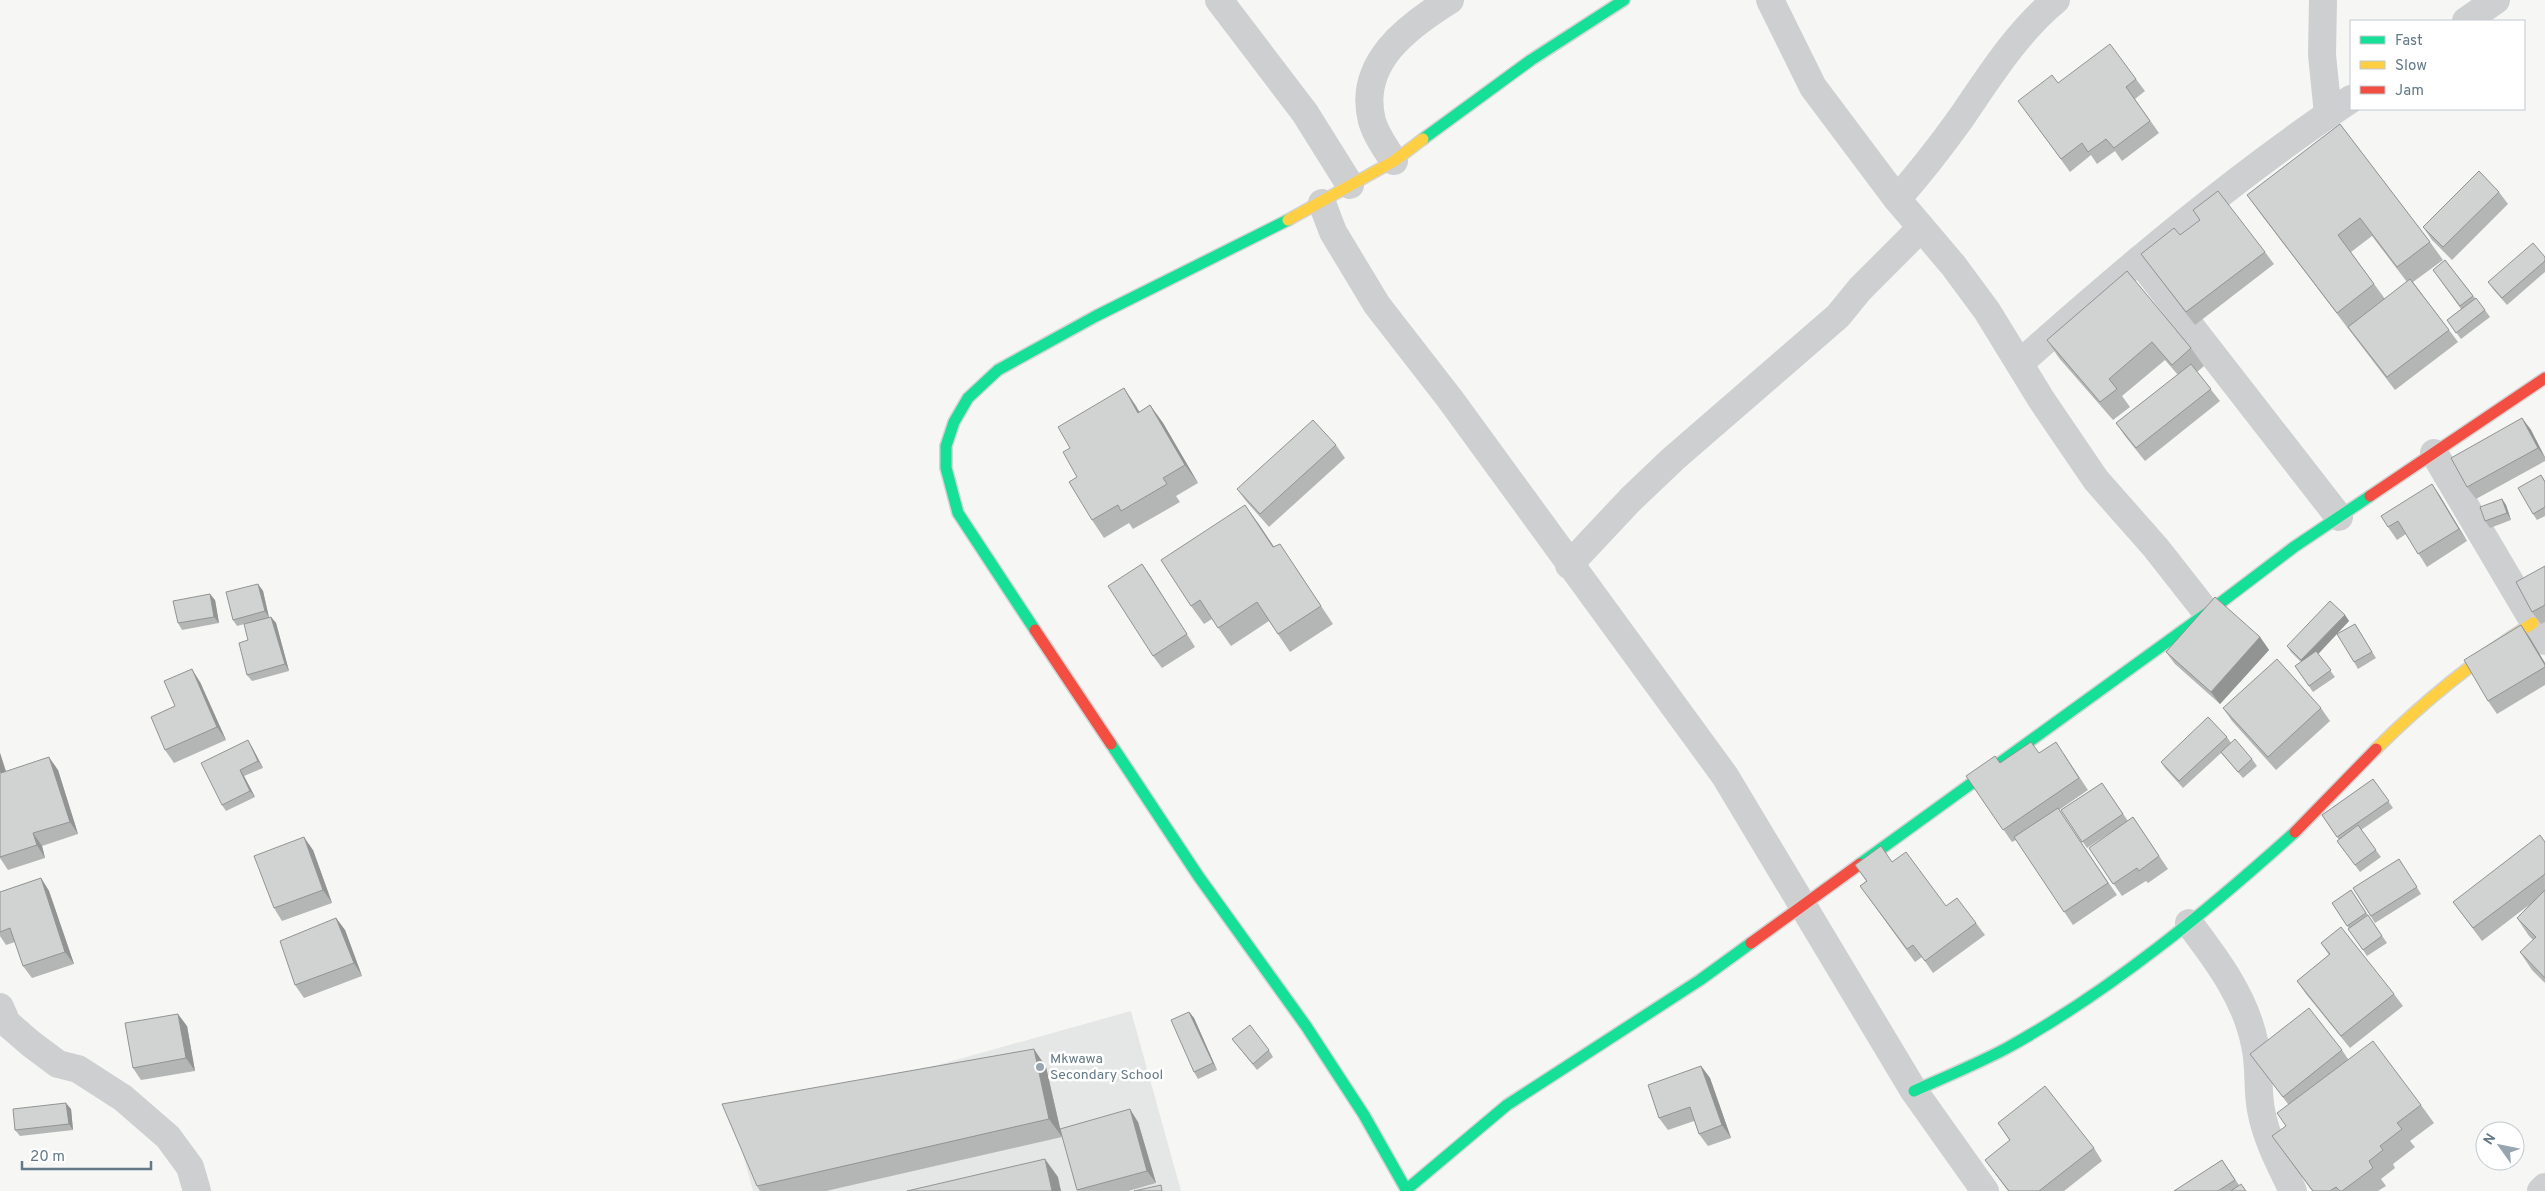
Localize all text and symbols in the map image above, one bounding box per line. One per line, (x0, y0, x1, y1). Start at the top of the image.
legend (2350, 20, 2525, 110)
text: Fast (2395, 32, 2423, 51)
text: Slow (2395, 57, 2427, 76)
text: Jam (2395, 82, 2424, 101)
place label: Mkwawa Secondary School (1050, 1051, 1163, 1084)
marker: Mkwawa Secondary School (1034, 1061, 1046, 1073)
north arrow (2475, 1121, 2525, 1171)
text: N (2480, 1131, 2500, 1149)
scale bar (22, 1138, 151, 1170)
text: 20 m (30, 1148, 65, 1167)

